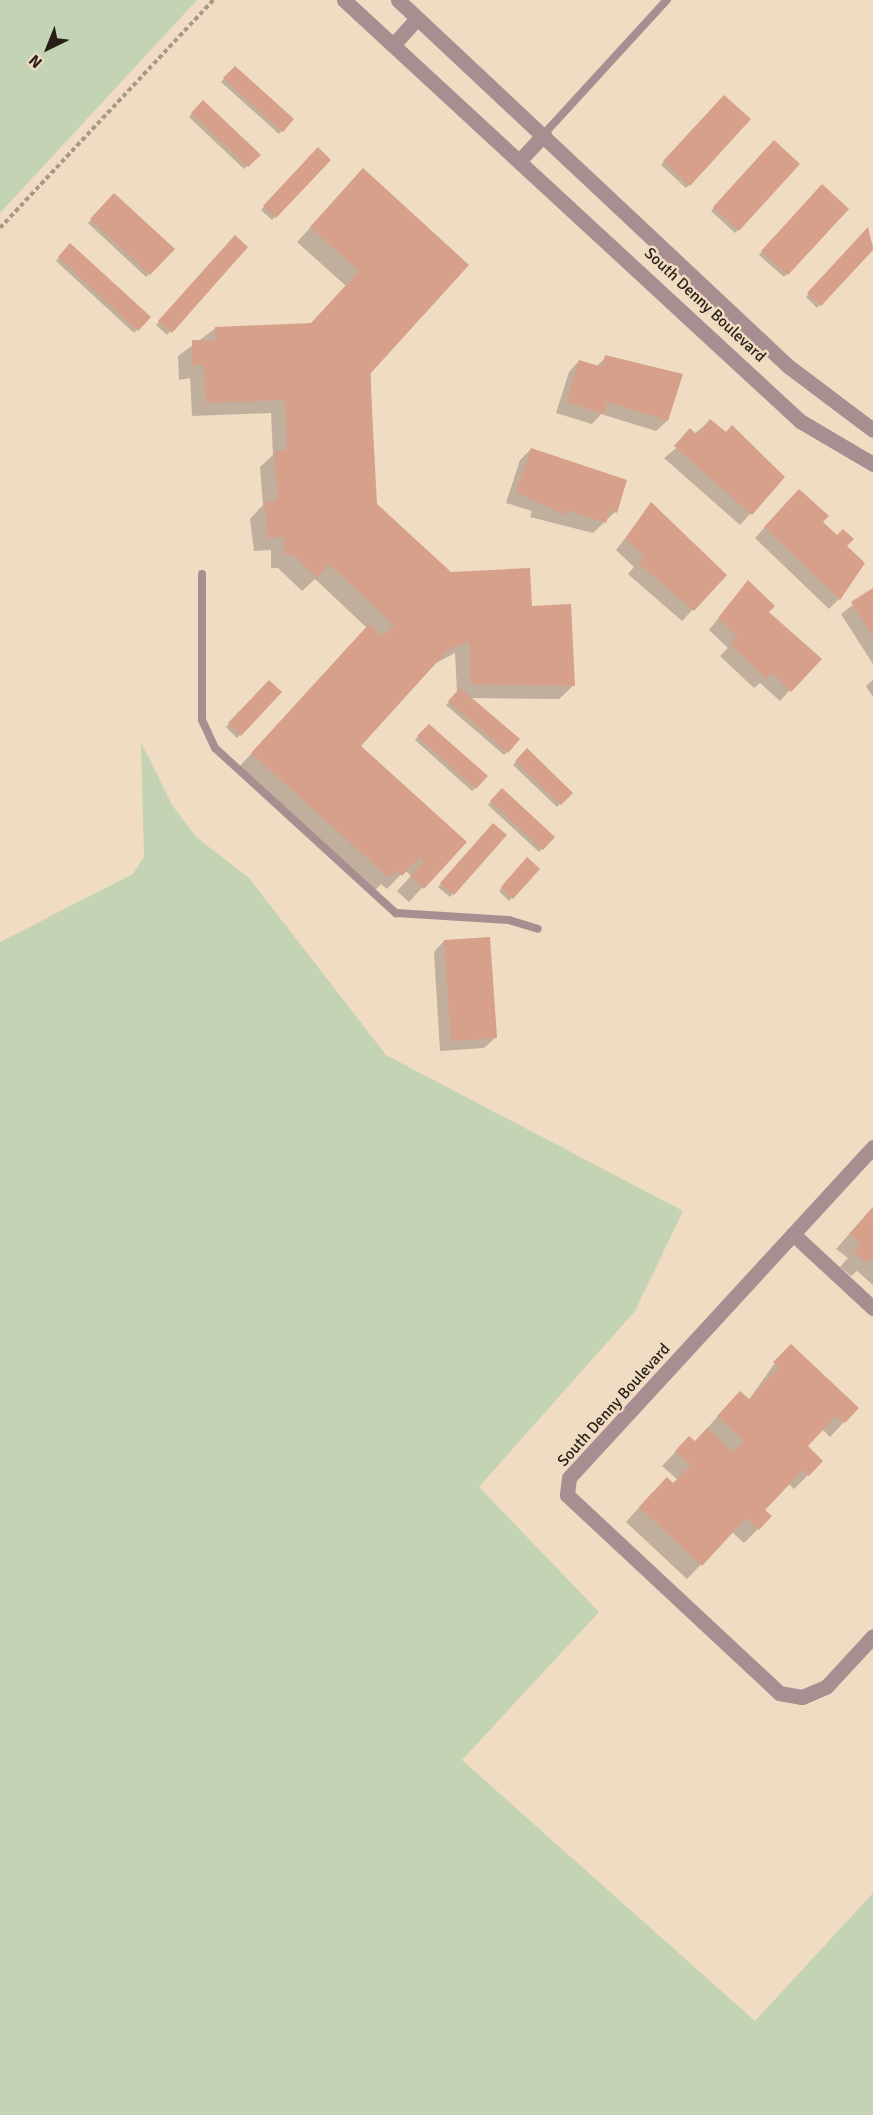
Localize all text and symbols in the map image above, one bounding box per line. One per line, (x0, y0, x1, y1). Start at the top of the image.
north arrow (18, 18, 78, 78)
text: N (25, 50, 47, 72)
street label: South Denny Boulevard (640, 244, 770, 366)
street label: South Denny Boulevard (554, 1339, 674, 1471)

